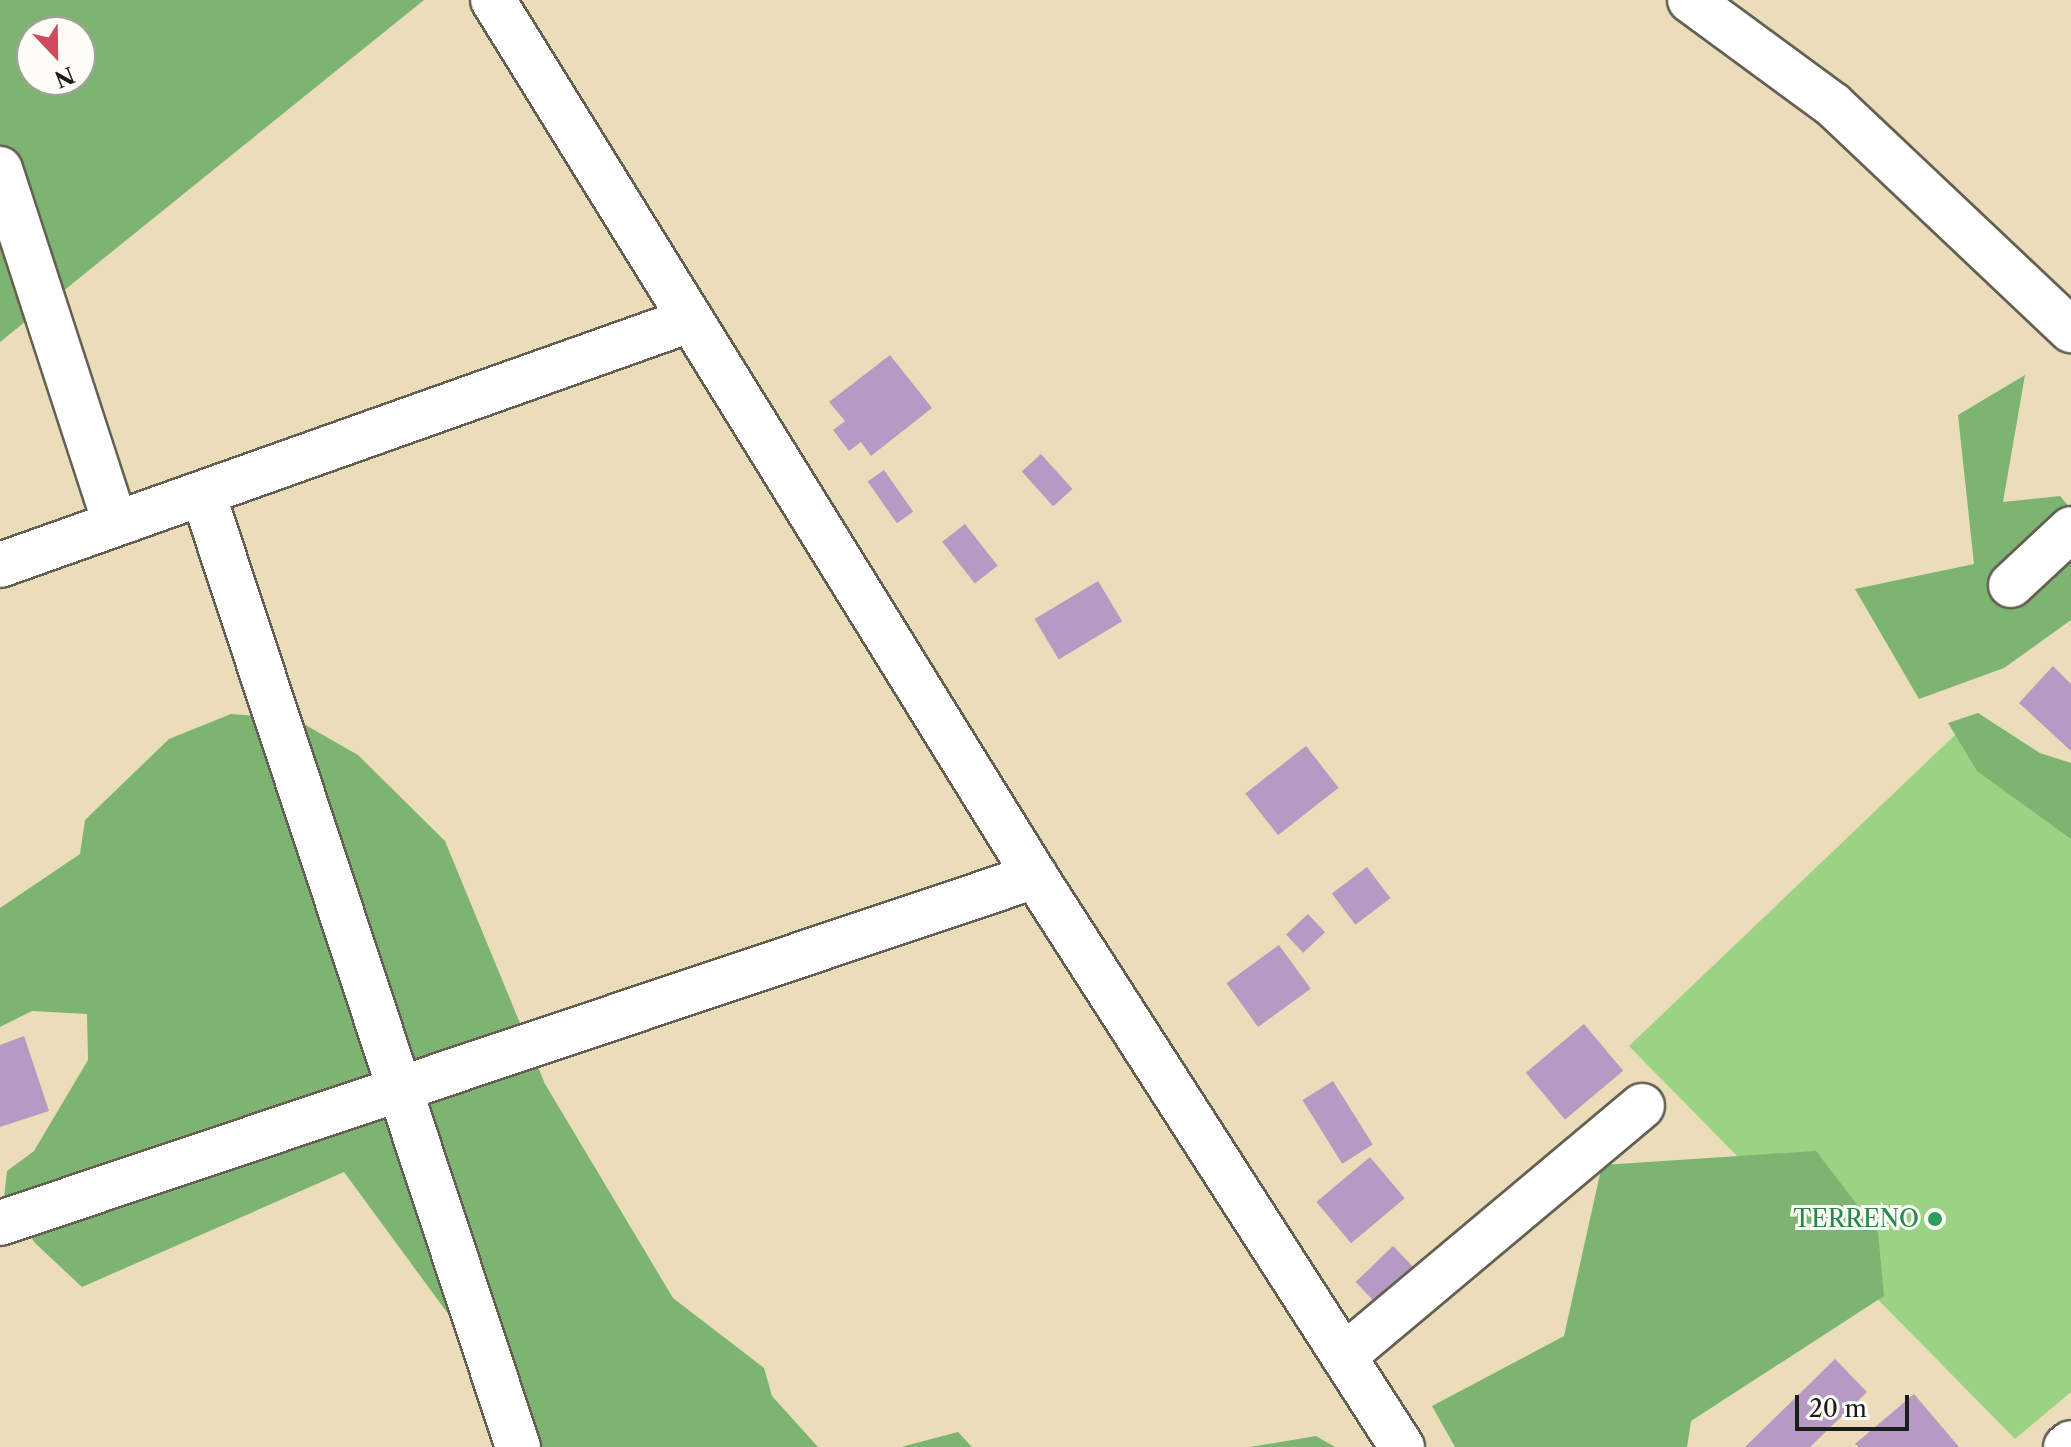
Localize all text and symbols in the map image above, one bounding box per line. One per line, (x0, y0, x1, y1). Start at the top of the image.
north arrow (16, 16, 96, 96)
text: N (51, 61, 78, 93)
place label: TERRENO (1793, 1205, 1919, 1233)
marker: TERRENO (1926, 1210, 1944, 1228)
scale bar (1799, 1379, 1913, 1429)
text: 20 m (1809, 1394, 1867, 1423)

